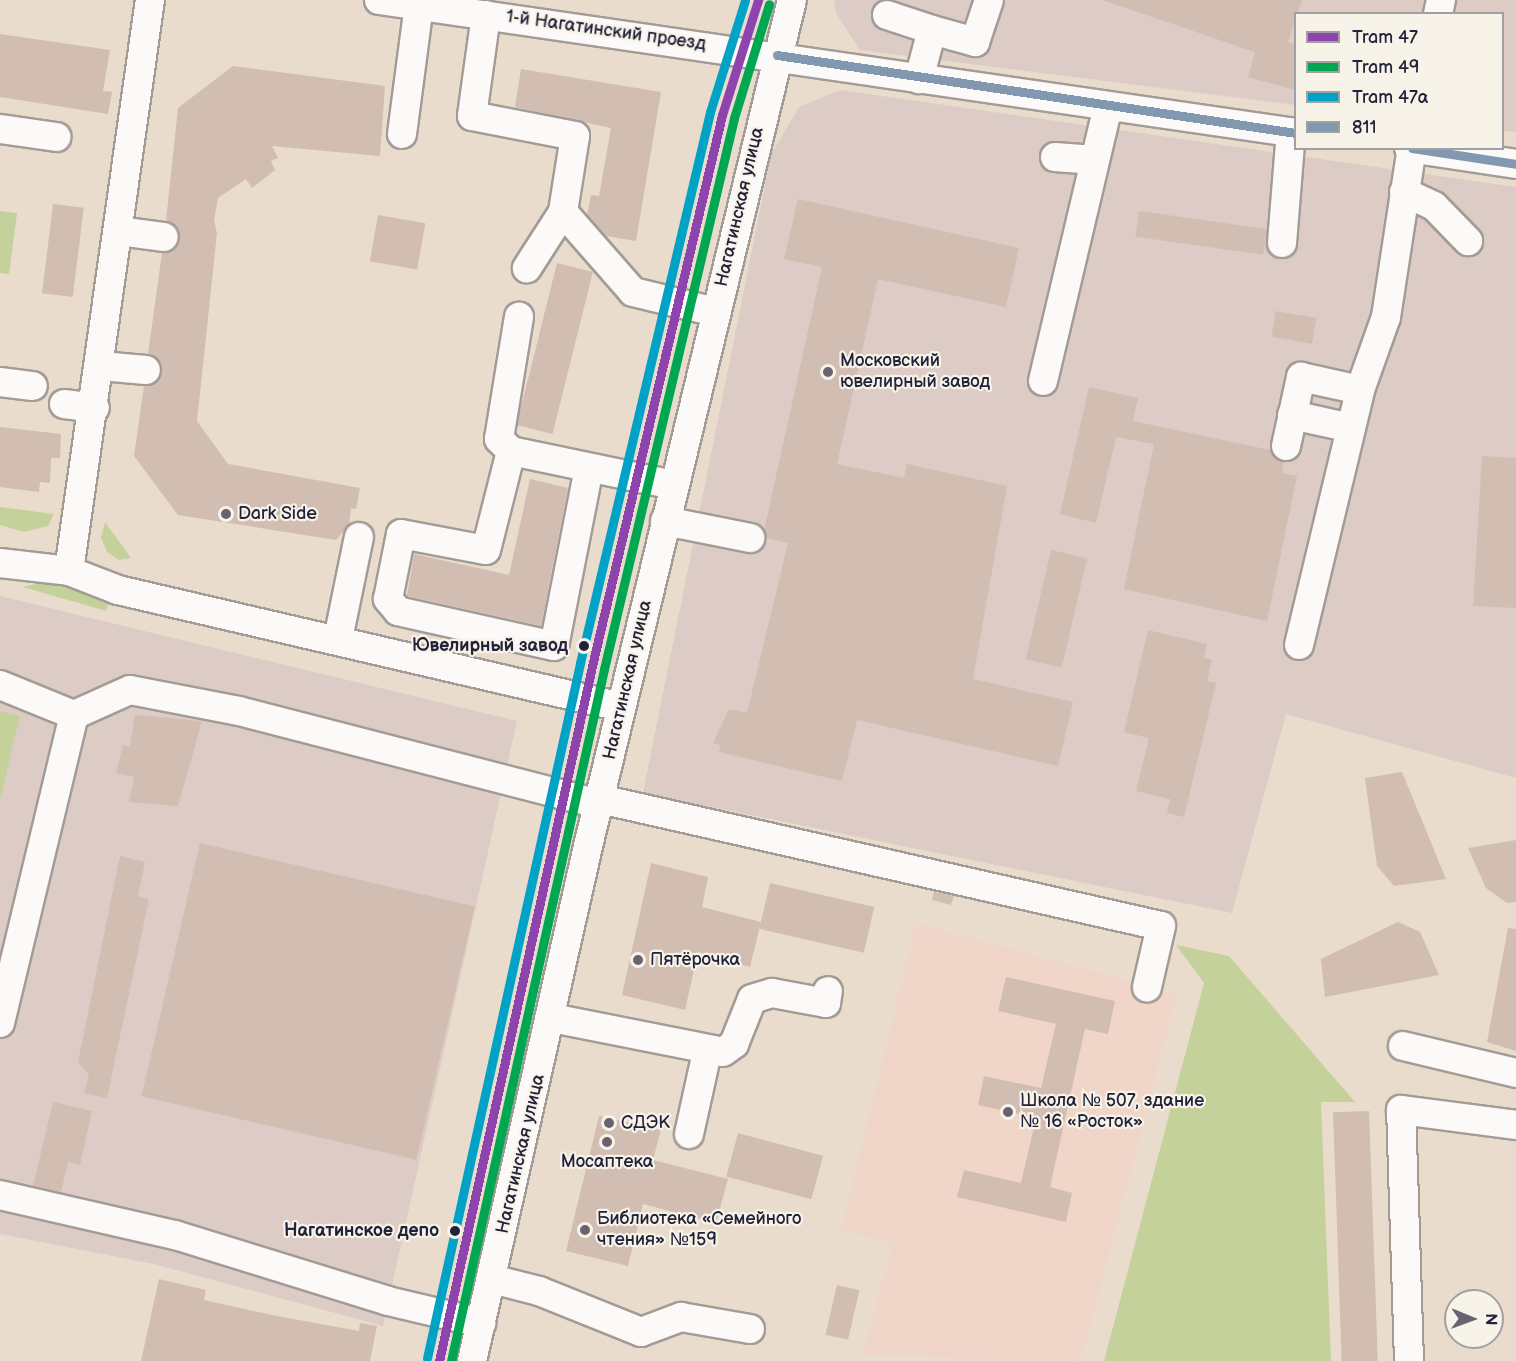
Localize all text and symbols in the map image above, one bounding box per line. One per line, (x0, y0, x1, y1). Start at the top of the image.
street label: 1-й Нагатинский проезд (505, 6, 707, 56)
legend (1294, 12, 1504, 150)
text: Tram 47 (1352, 27, 1418, 48)
text: Tram 49 (1352, 57, 1419, 78)
text: Tram 47а (1352, 87, 1428, 108)
text: 811 (1352, 117, 1376, 138)
street label: Нагатинская улица (711, 125, 769, 289)
place label: Московский ювелирный завод (840, 351, 990, 394)
marker: Московский ювелирный завод (821, 365, 835, 379)
place label: Dark Side (238, 503, 317, 525)
marker: Dark Side (219, 507, 233, 521)
street label: Нагатинская улица (599, 598, 657, 762)
place label: Ювелирный завод (412, 635, 568, 657)
marker: Ювелирный завод (573, 635, 595, 657)
place label: Пятёрочка (650, 949, 740, 971)
marker: Пятёрочка (631, 953, 645, 967)
street label: Нагатинская улица (492, 1072, 550, 1236)
place label: Школа № 507, здание № 16 «Росток» (1020, 1091, 1204, 1134)
marker: Школа № 507, здание № 16 «Росток» (1001, 1105, 1015, 1119)
place label: СДЭК (621, 1112, 670, 1134)
marker: СДЭК (602, 1116, 616, 1130)
marker: Мосаптека (600, 1135, 614, 1149)
place label: Мосаптека (561, 1151, 653, 1173)
place label: Библиотека «Семейного чтения» №159 (597, 1209, 801, 1252)
place label: Нагатинское депо (284, 1220, 439, 1242)
marker: Нагатинское депо (444, 1220, 466, 1242)
marker: Библиотека «Семейного чтения» №159 (578, 1223, 592, 1237)
north arrow (1444, 1289, 1504, 1349)
text: N (1481, 1313, 1500, 1325)

